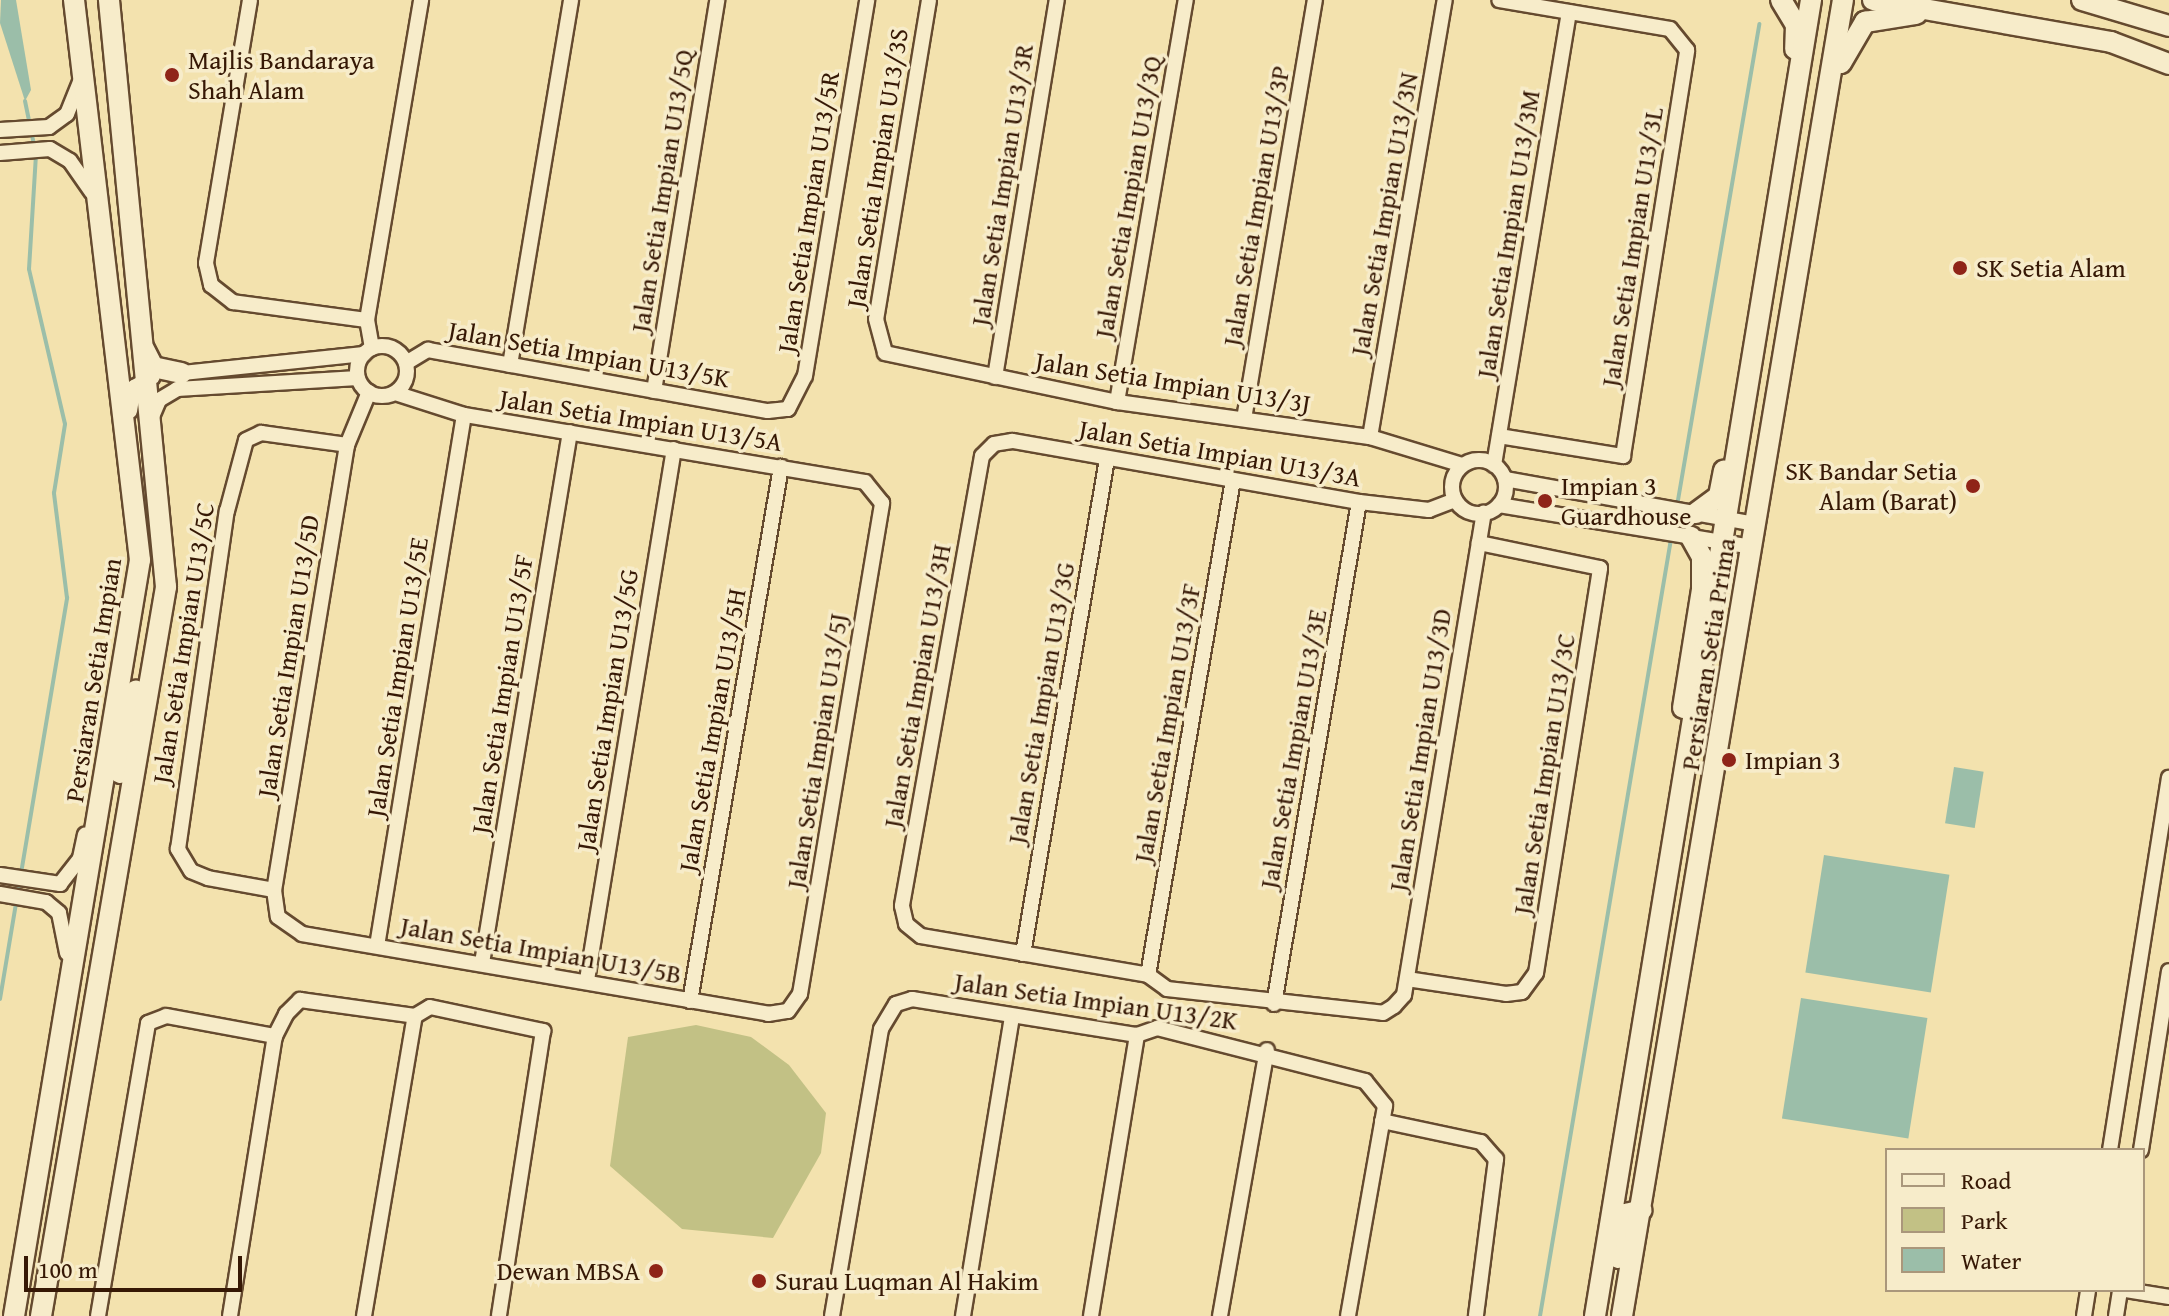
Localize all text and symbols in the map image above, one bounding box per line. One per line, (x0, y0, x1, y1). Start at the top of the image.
street label: Jalan Setia Impian U13/3S (839, 26, 915, 310)
street label: Jalan Setia Impian U13/3R (964, 42, 1040, 328)
place label: Majlis Bandaraya Shah Alam (188, 44, 375, 106)
street label: Jalan Setia Impian U13/5Q (624, 47, 700, 335)
street label: Jalan Setia Impian U13/3Q (1088, 54, 1168, 340)
street label: Jalan Setia Impian U13/3P (1216, 64, 1296, 348)
marker: Majlis Bandaraya Shah Alam (163, 66, 181, 84)
street label: Jalan Setia Impian U13/5R (770, 69, 846, 355)
street label: Jalan Setia Impian U13/3N (1344, 70, 1424, 358)
street label: Jalan Setia Impian U13/3M (1470, 88, 1546, 380)
street label: Jalan Setia Impian U13/3L (1594, 105, 1670, 389)
place label: SK Setia Alam (1976, 252, 2126, 284)
marker: SK Setia Alam (1951, 259, 1969, 277)
street label: Jalan Setia Impian U13/5K (446, 314, 732, 394)
street label: Jalan Setia Impian U13/3J (1033, 345, 1313, 419)
street label: Jalan Setia Impian U13/5A (497, 382, 785, 458)
street label: Jalan Setia Impian U13/3A (1077, 413, 1363, 493)
place label: SK Bandar Setia Alam (Barat) (1785, 455, 1957, 516)
place label: Impian 3 Guardhouse (1561, 470, 1691, 532)
marker: SK Bandar Setia Alam (Barat) (1964, 477, 1982, 495)
marker: Impian 3 Guardhouse (1536, 492, 1554, 510)
street label: Jalan Setia Impian U13/5C (145, 500, 221, 786)
street label: Jalan Setia Impian U13/5D (250, 512, 326, 800)
street label: Jalan Setia Impian U13/5E (359, 535, 435, 819)
street label: Persiaran Setia Prima (1674, 536, 1742, 772)
street label: Jalan Setia Impian U13/3H (877, 542, 957, 830)
street label: Jalan Setia Impian U13/5F (464, 552, 540, 836)
street label: Persiaran Setia Impian (58, 556, 128, 804)
street label: Jalan Setia Impian U13/3G (1001, 560, 1081, 846)
street label: Jalan Setia Impian U13/5G (569, 567, 645, 853)
street label: Jalan Setia Impian U13/3F (1127, 581, 1207, 865)
street label: Jalan Setia Impian U13/5H (672, 586, 752, 874)
street label: Jalan Setia Impian U13/3D (1382, 606, 1458, 894)
street label: Jalan Setia Impian U13/3E (1253, 607, 1333, 891)
street label: Jalan Setia Impian U13/5J (780, 611, 854, 891)
street label: Jalan Setia Impian U13/3C (1506, 631, 1582, 917)
place label: Impian 3 (1745, 744, 1841, 776)
marker: Impian 3 (1720, 751, 1738, 769)
street label: Jalan Setia Impian U13/5B (398, 910, 684, 990)
street label: Jalan Setia Impian U13/2K (953, 966, 1239, 1036)
legend (1885, 1148, 2145, 1292)
text: Road (1961, 1163, 2011, 1198)
text: Park (1961, 1203, 2007, 1238)
scale bar (28, 1240, 246, 1290)
text: Water (1961, 1243, 2021, 1278)
text: 100 m (38, 1252, 98, 1287)
place label: Dewan MBSA (497, 1255, 640, 1287)
marker: Dewan MBSA (647, 1262, 665, 1280)
place label: Surau Luqman Al Hakim (775, 1265, 1039, 1297)
marker: Surau Luqman Al Hakim (750, 1272, 768, 1290)

